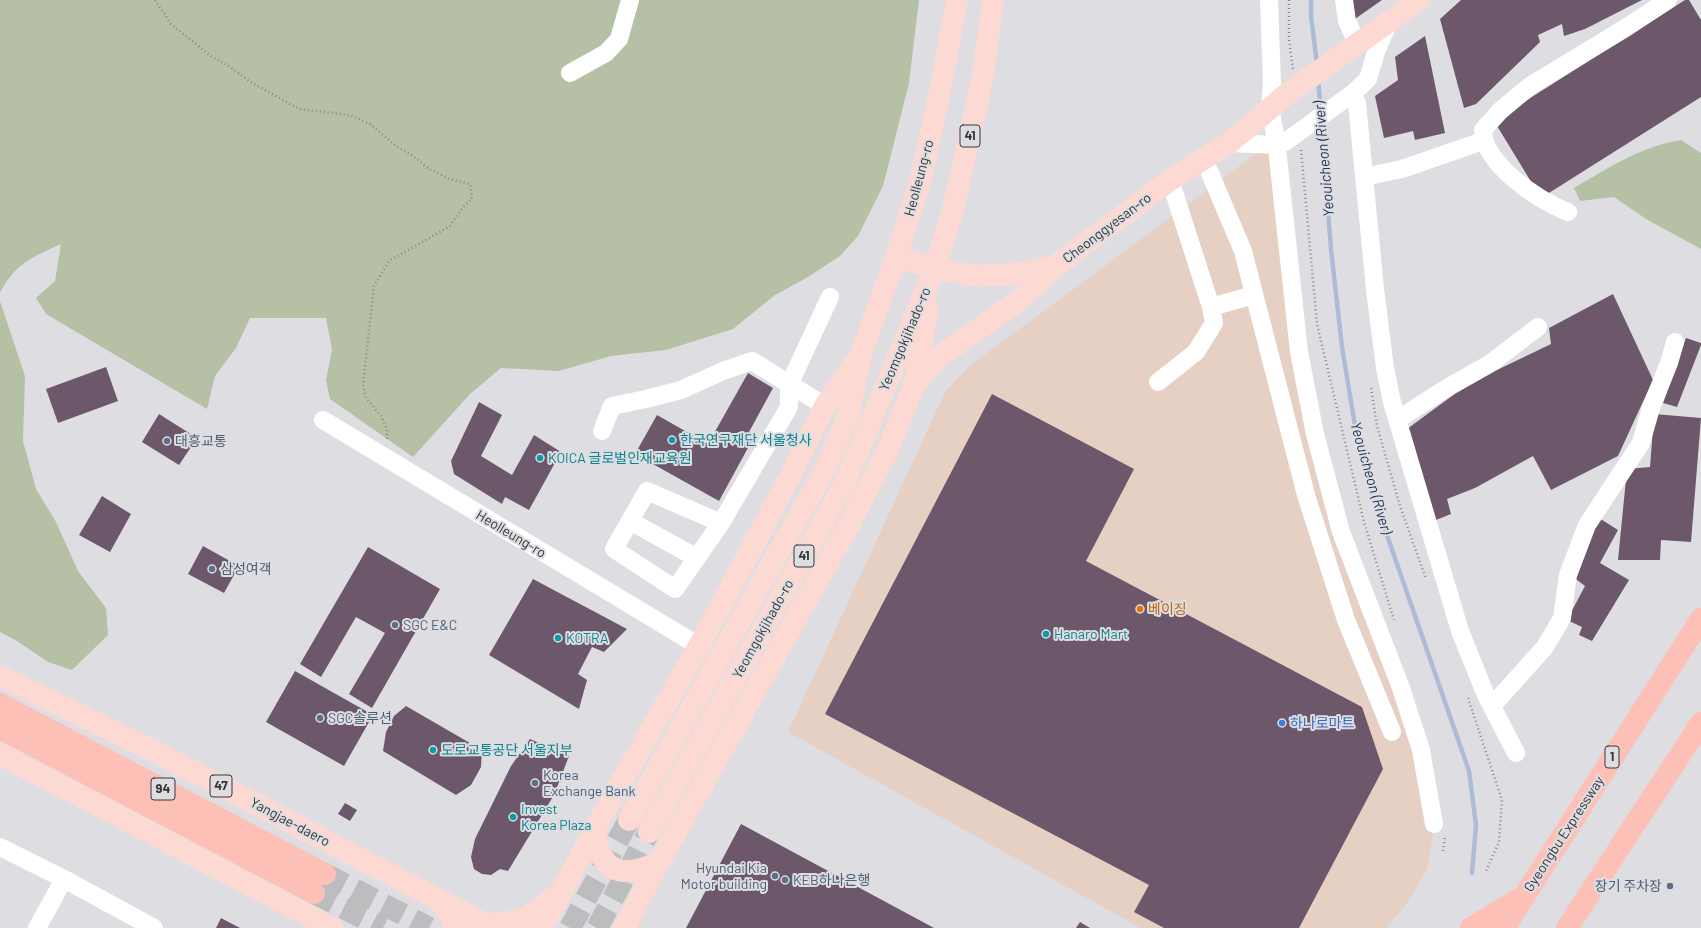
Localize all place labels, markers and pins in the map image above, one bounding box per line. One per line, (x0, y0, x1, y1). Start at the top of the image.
place label: 한국연구재단 서울청사 (680, 432, 812, 448)
place label: 대흥교통 (175, 433, 227, 449)
marker: 한국연구재단 서울청사 (667, 435, 677, 445)
marker: 대흥교통 (162, 436, 172, 446)
place label: KOICA 글로벌인재교육원 (548, 450, 692, 466)
marker: KOICA 글로벌인재교육원 (535, 453, 545, 463)
place label: 삼성여객 (220, 561, 272, 577)
marker: 삼성여객 (207, 564, 217, 574)
place label: 베이징 (1148, 601, 1187, 617)
marker: 베이징 (1135, 604, 1145, 614)
place label: SGC E&C (403, 617, 457, 633)
marker: SGC E&C (390, 620, 400, 630)
place label: Hanaro Mart (1054, 626, 1128, 642)
marker: Hanaro Mart (1041, 629, 1051, 639)
place label: KOTRA (566, 630, 609, 646)
marker: KOTRA (553, 633, 563, 643)
place label: SGC솔루션 (328, 710, 392, 726)
marker: SGC솔루션 (315, 713, 325, 723)
place label: 하나로마트 (1290, 715, 1354, 731)
marker: 하나로마트 (1277, 718, 1287, 728)
place label: 도로교통공단 서울지부 (441, 742, 573, 758)
marker: 도로교통공단 서울지부 (428, 745, 438, 755)
place label: Korea Exchange Bank (543, 767, 636, 800)
marker: Korea Exchange Bank (530, 778, 540, 788)
place label: Invest Korea Plaza (521, 801, 591, 834)
marker: Invest Korea Plaza (508, 812, 518, 822)
place label: Hyundai Kia Motor building (681, 860, 767, 892)
marker: Hyundai Kia Motor building (770, 871, 780, 881)
place label: KEB하나은행 (793, 872, 870, 888)
marker: KEB하나은행 (780, 875, 790, 885)
place label: 장기 주차장 (1595, 878, 1662, 894)
marker: 장기 주차장 (1665, 881, 1675, 891)

